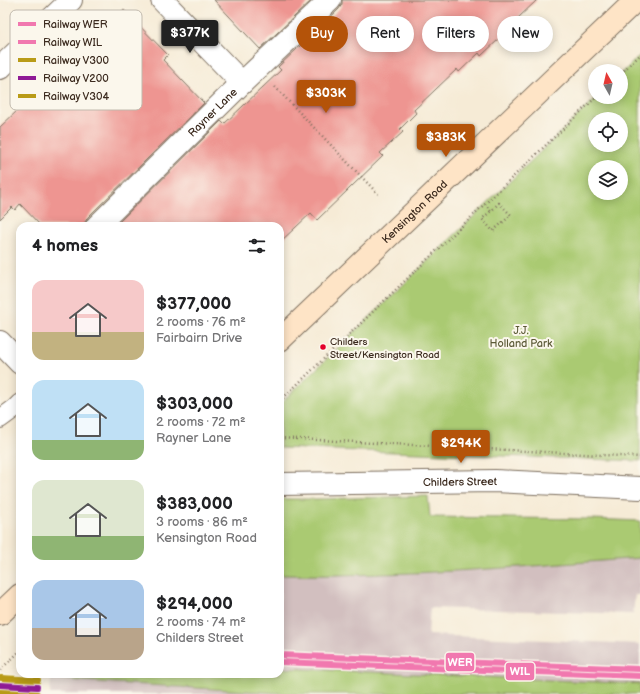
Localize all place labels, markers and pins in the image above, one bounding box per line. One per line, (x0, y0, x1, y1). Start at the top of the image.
pin: $377K (162, 20, 218, 54)
pin: $303K (298, 80, 354, 114)
pin: $383K (418, 124, 474, 158)
place label: Childers Street/Kensington Road (330, 336, 440, 361)
marker: Childers Street/Kensington Road (318, 342, 328, 352)
pin: $294K (433, 430, 489, 464)

